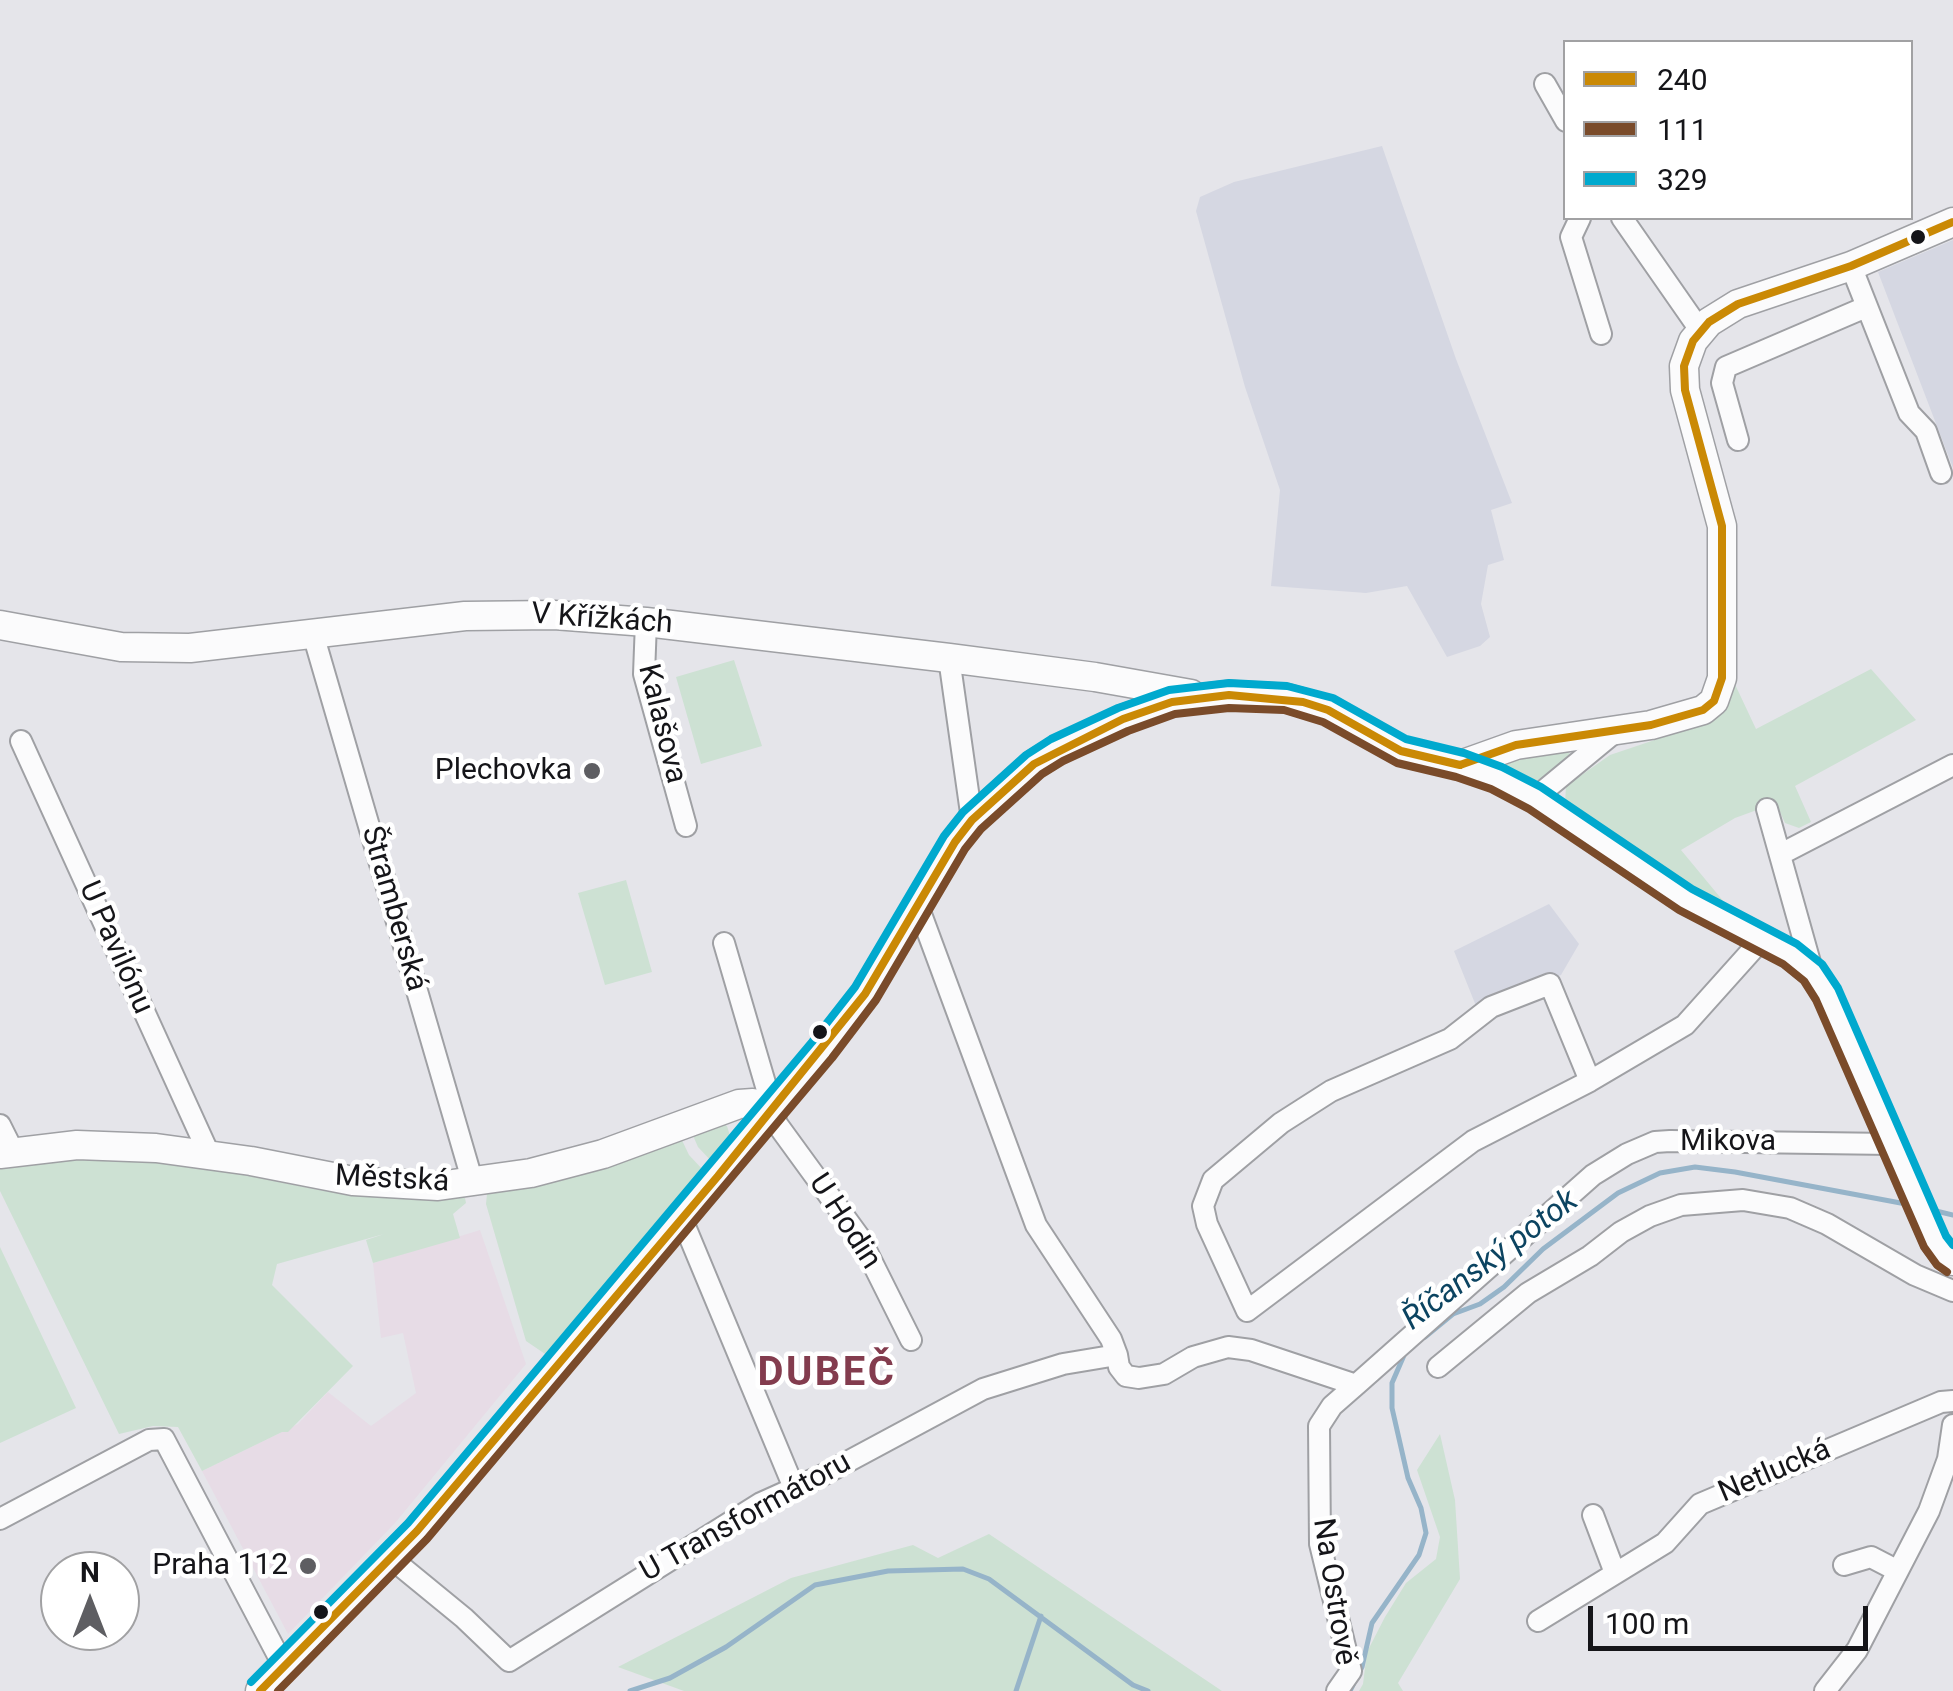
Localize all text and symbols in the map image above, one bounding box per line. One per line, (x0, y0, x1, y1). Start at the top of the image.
legend (1563, 40, 1913, 220)
text: 240 (1657, 62, 1708, 97)
text: 111 (1657, 112, 1708, 147)
text: 329 (1657, 162, 1708, 197)
unlabelled marker (1908, 227, 1928, 247)
street label: V Křížkách (530, 597, 674, 643)
street label: Kalašova (629, 661, 693, 787)
place label: Plechovka (435, 753, 572, 789)
marker: Plechovka (581, 760, 603, 782)
street label: Štramberská (352, 822, 434, 996)
street label: U Pavilónu (70, 876, 160, 1020)
unlabelled marker (810, 1022, 830, 1042)
street label: Mikova (1680, 1124, 1776, 1160)
street label: Městská (334, 1159, 450, 1201)
street label: U Hodin (800, 1168, 888, 1276)
water label: Říčanský potok (1396, 1183, 1586, 1339)
district label: DUBEČ (757, 1351, 897, 1399)
street label: Netlucká (1714, 1432, 1836, 1512)
street label: U Transformátoru (634, 1445, 858, 1591)
street label: Na Ostrově (1304, 1516, 1362, 1668)
place label: Praha 112 (152, 1548, 288, 1584)
north arrow (40, 1551, 140, 1651)
marker: Praha 112 (297, 1555, 319, 1577)
text: N (80, 1556, 100, 1589)
scale bar (1593, 1586, 1873, 1648)
unlabelled marker (311, 1602, 331, 1622)
text: 100 m (1605, 1606, 1689, 1641)

